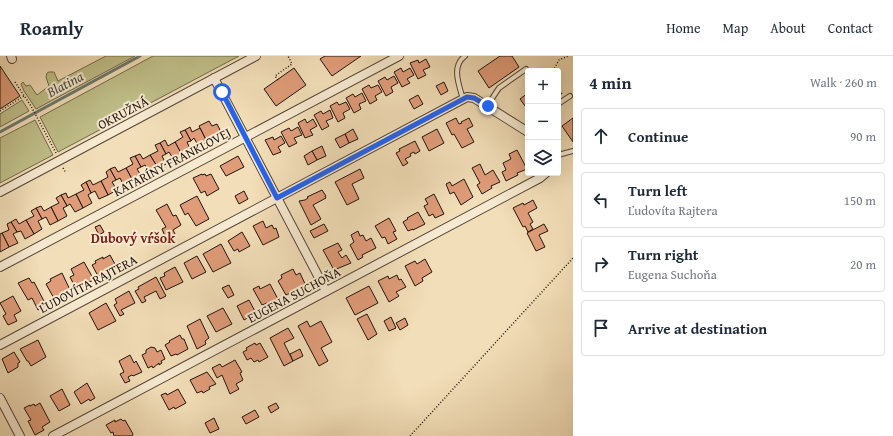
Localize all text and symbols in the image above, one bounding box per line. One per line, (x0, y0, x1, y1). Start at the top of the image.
text: Roamly (20, 14, 84, 42)
text: Home (666, 18, 701, 38)
text: Map (723, 18, 748, 38)
text: About (770, 18, 806, 38)
text: Contact (828, 18, 873, 38)
water label: Blatina (42, 66, 87, 102)
map controls (525, 68, 561, 176)
button: + (525, 68, 561, 104)
text: 4 min (589, 70, 631, 95)
text: Walk · 260 m (810, 73, 877, 92)
route start (213, 83, 231, 101)
street label: OKRUŽNÁ (94, 92, 152, 134)
route end (479, 97, 497, 115)
button: − (525, 104, 561, 140)
street label: KATARÍNY FRANKLOVEJ (110, 123, 234, 201)
icon: ahead (590, 125, 612, 147)
text: Continue (628, 126, 689, 147)
text: 90 m (850, 127, 876, 146)
button: layers (525, 140, 561, 176)
text: Turn left (628, 180, 687, 201)
icon: left (590, 189, 612, 211)
text: 150 m (844, 191, 876, 210)
text: Ľudovíta Rajtera (628, 201, 718, 220)
district label: Dubový vŕšok (91, 228, 176, 248)
text: Turn right (628, 244, 699, 265)
street label: ĽUDOVÍTA RAJTERA (36, 250, 141, 318)
icon: right (590, 253, 612, 275)
text: 20 m (850, 255, 876, 274)
street label: EUGENA SUCHOŇA (244, 262, 344, 328)
text: Eugena Suchoňa (628, 265, 717, 284)
icon: arrive (590, 317, 612, 339)
text: Arrive at destination (628, 318, 767, 339)

